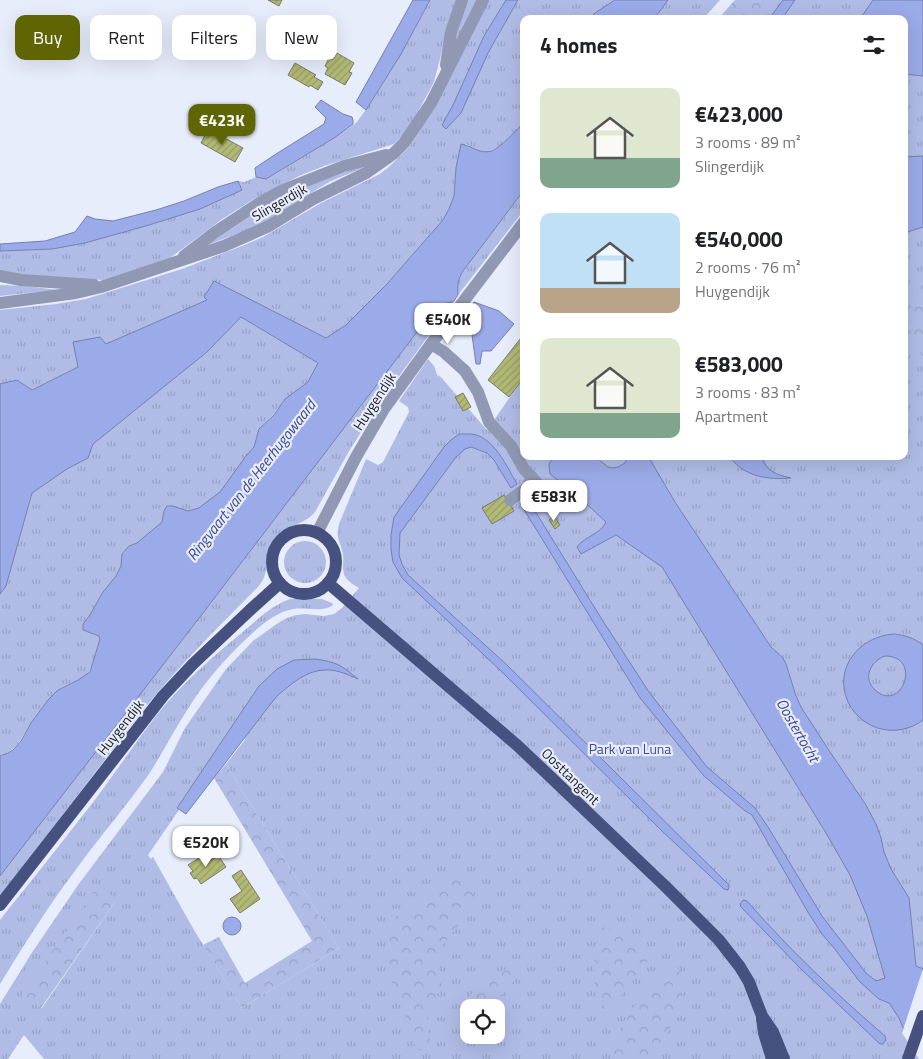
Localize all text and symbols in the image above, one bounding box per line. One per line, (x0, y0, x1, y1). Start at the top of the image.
chip: Buy (15, 15, 80, 60)
chip: Rent (90, 15, 162, 60)
chip: Filters (172, 15, 256, 60)
chip: New (266, 15, 337, 60)
text: 4 homes (540, 29, 617, 61)
icon: filters (860, 31, 888, 59)
text: €423,000 (695, 98, 783, 130)
pin: €423K (187, 104, 257, 146)
text: €423K (199, 108, 245, 132)
icon: home (580, 108, 640, 168)
text: 3 rooms · 89 m² (695, 130, 800, 154)
text: Slingerdijk (695, 154, 764, 178)
street label: Slingerdijk (248, 178, 311, 226)
text: €540,000 (695, 223, 783, 255)
icon: home (580, 233, 640, 293)
text: 2 rooms · 76 m² (695, 255, 800, 279)
text: Huygendijk (695, 279, 770, 303)
pin: €540K (413, 302, 483, 345)
text: €540K (425, 307, 471, 331)
text: €583,000 (695, 348, 783, 380)
icon: home (580, 358, 640, 418)
street label: Huygendijk (347, 368, 401, 434)
text: 3 rooms · 83 m² (695, 380, 800, 404)
water label: Ringvaart van de Heerhugowaard (181, 394, 322, 565)
text: Apartment (695, 404, 768, 428)
pin: €583K (519, 480, 589, 522)
text: €583K (531, 484, 577, 508)
street label: Huygendijk (92, 694, 149, 759)
water label: Oostertocht (771, 694, 827, 768)
park label: Park van Luna (589, 738, 671, 759)
street label: Oosttangent (537, 743, 605, 809)
pin: €520K (171, 826, 241, 868)
text: €520K (183, 830, 229, 854)
map controls (460, 999, 505, 1044)
button: locate (460, 999, 505, 1044)

